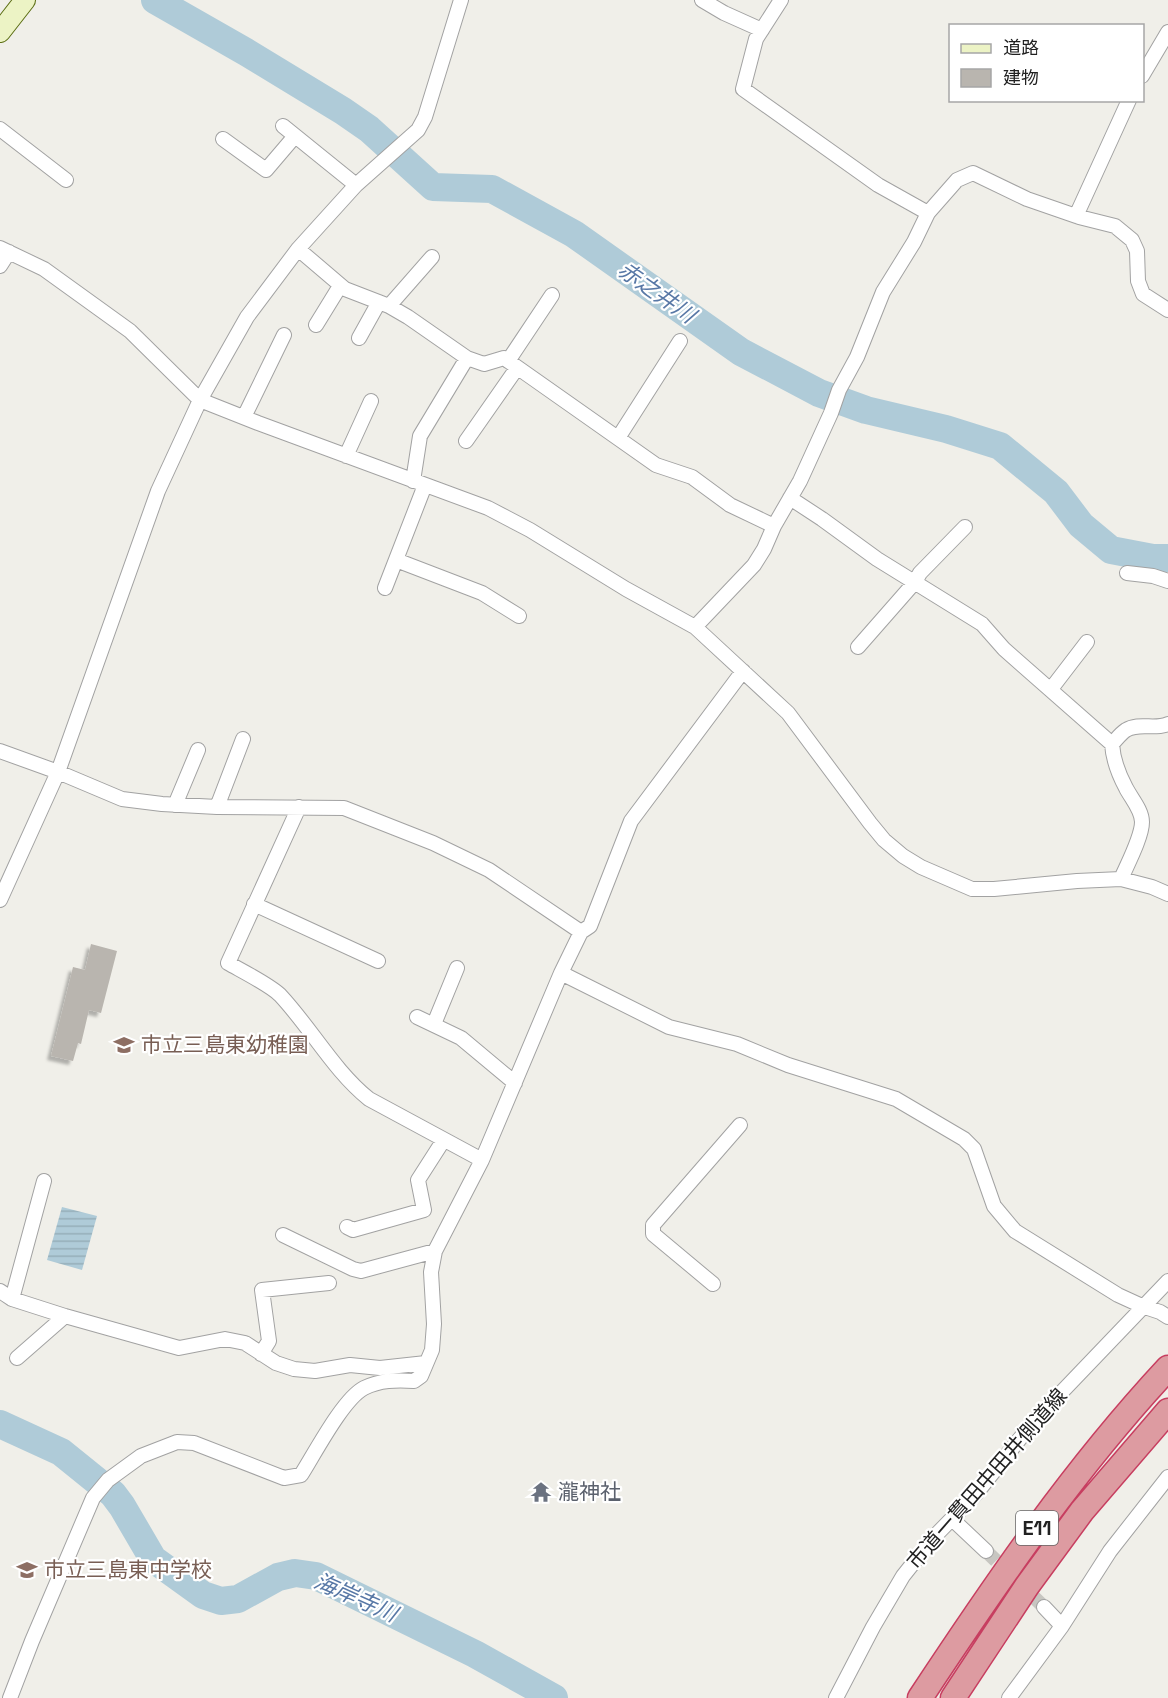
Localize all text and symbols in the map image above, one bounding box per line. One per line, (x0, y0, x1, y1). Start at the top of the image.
legend (949, 24, 1144, 102)
text: 道路 (1003, 36, 1039, 59)
text: 建物 (1003, 66, 1039, 89)
water label: 赤之井川 (613, 255, 703, 330)
place label: 市立三島東幼稚園 (141, 1031, 309, 1058)
school or university icon: 市立三島東幼稚園 (112, 1033, 136, 1057)
street label: 市道一貫田中田井側道線 (901, 1383, 1073, 1575)
place label: 瀧神社 (558, 1478, 621, 1505)
temple icon: 瀧神社 (529, 1480, 553, 1504)
road number: E11 (1016, 1511, 1058, 1545)
place label: 市立三島東中学校 (44, 1556, 212, 1583)
school or university icon: 市立三島東中学校 (15, 1558, 39, 1582)
water label: 海岸寺川 (310, 1566, 404, 1628)

